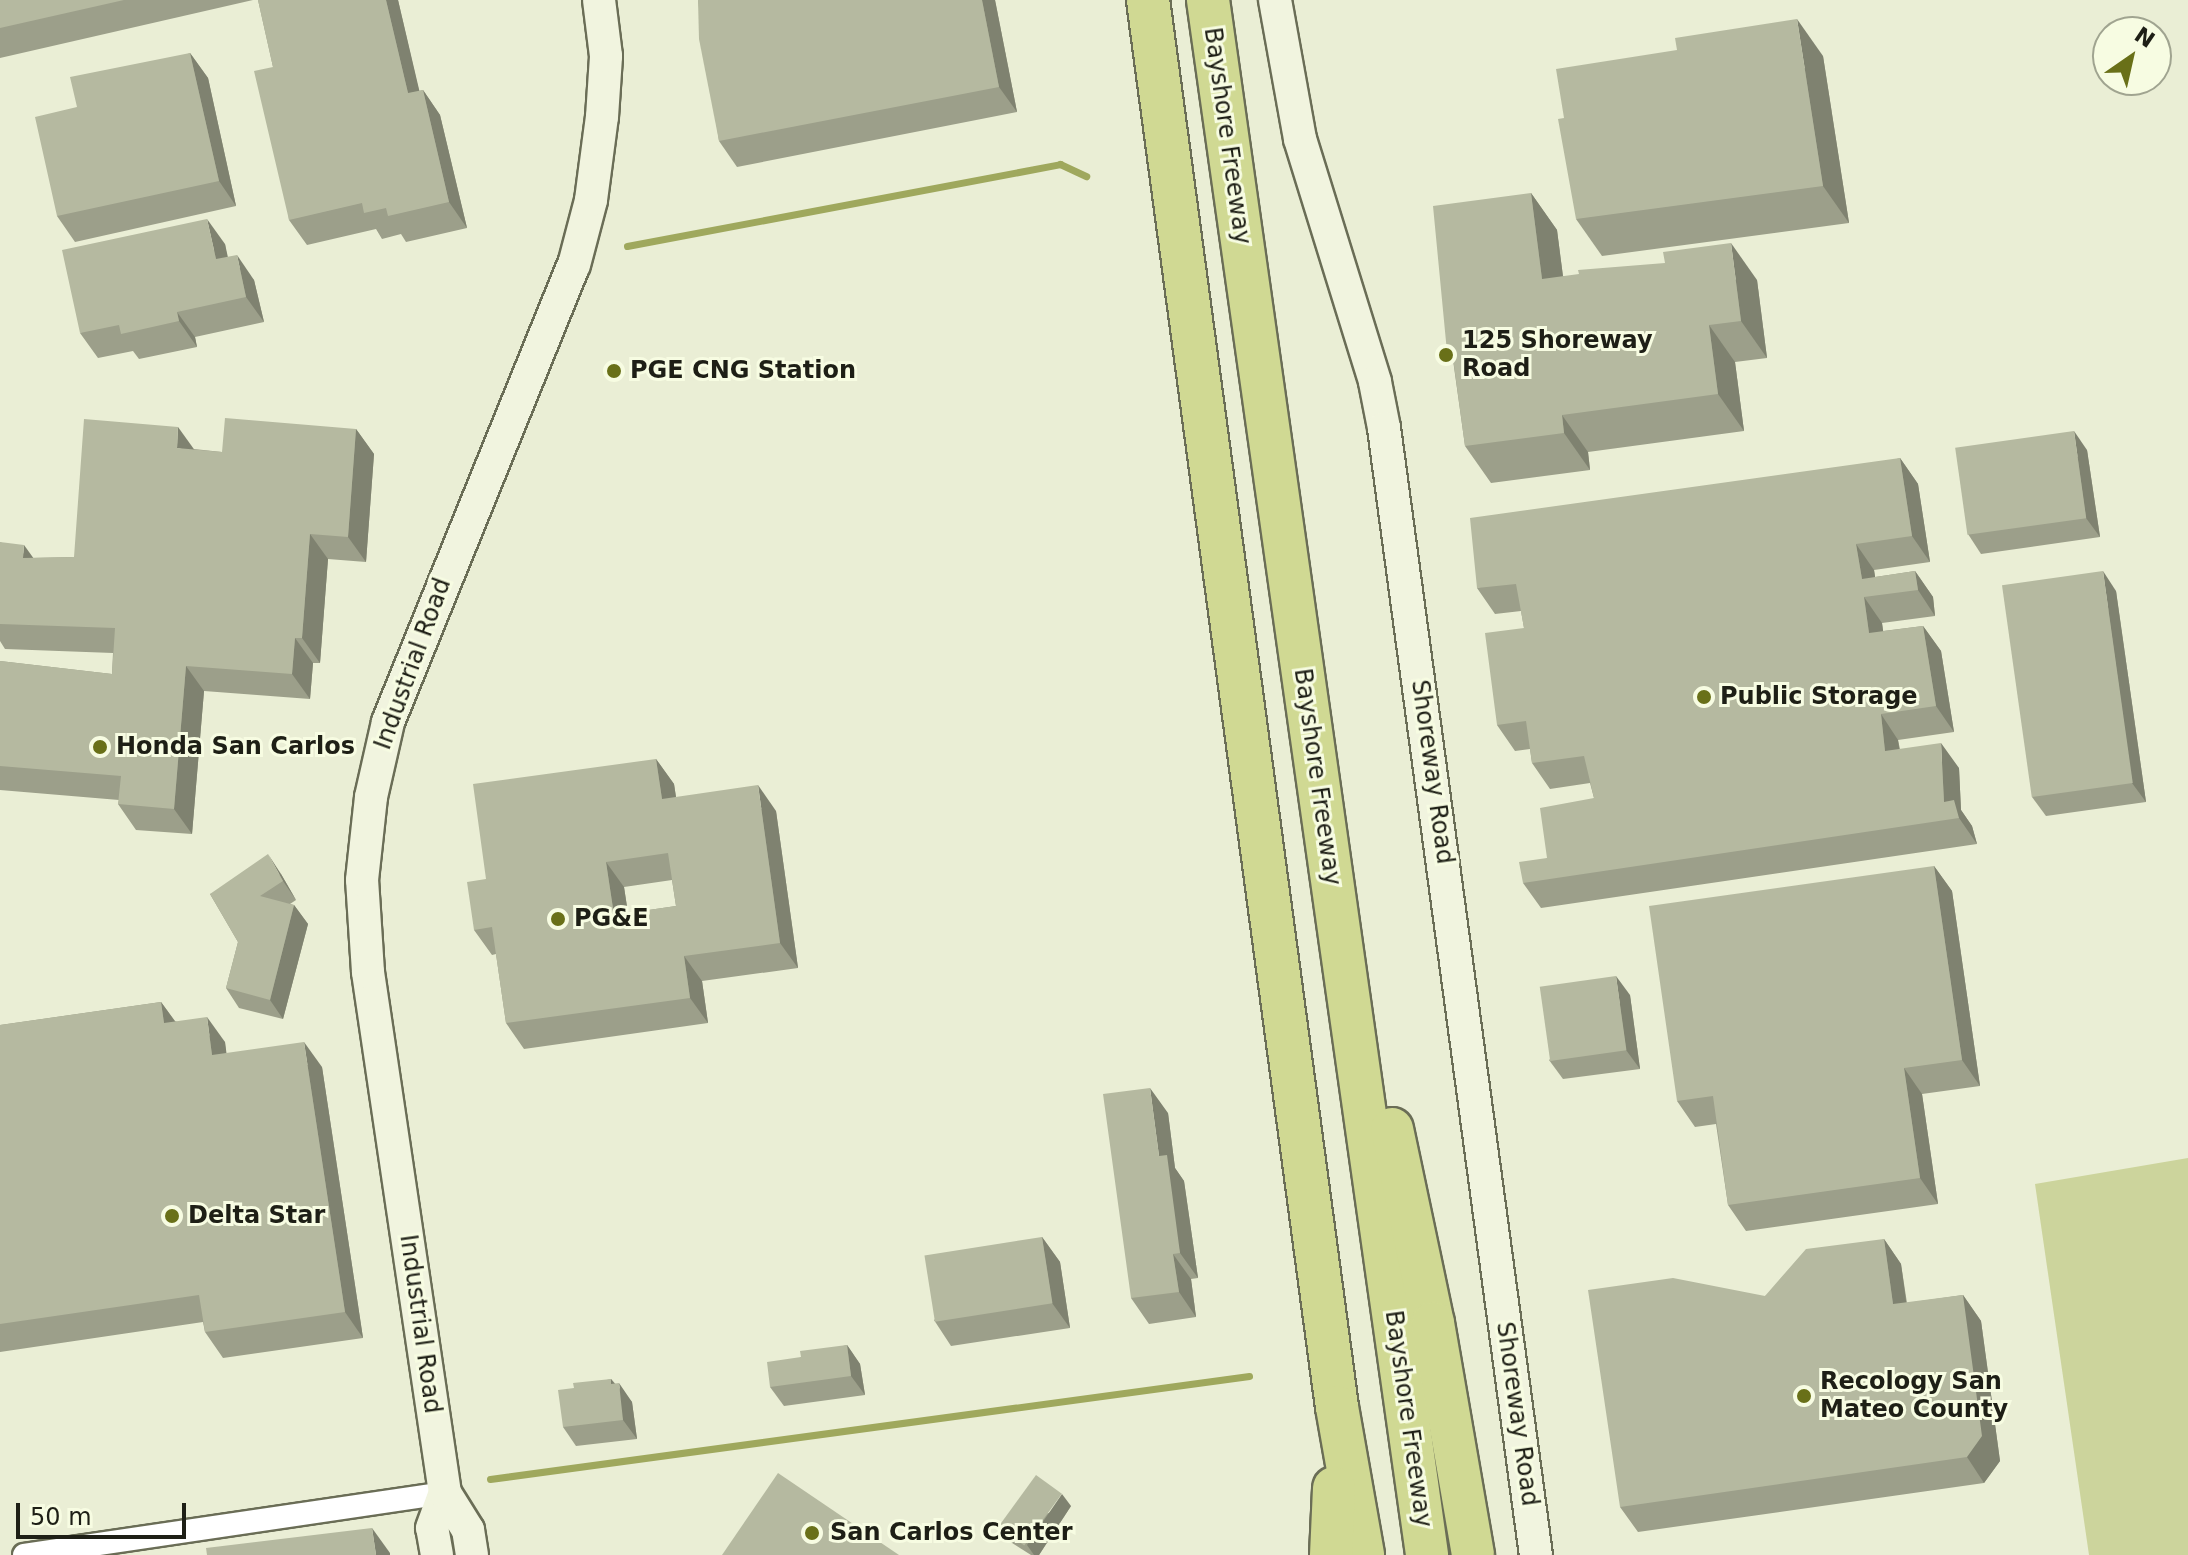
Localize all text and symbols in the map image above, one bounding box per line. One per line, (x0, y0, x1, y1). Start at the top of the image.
north arrow (2092, 16, 2172, 96)
text: N (2130, 22, 2159, 53)
street label: Bayshore Freeway (1198, 26, 1256, 246)
place label: 125 Shoreway Road (1462, 327, 1653, 383)
marker: 125 Shoreway Road (1437, 346, 1455, 364)
place label: PGE CNG Station (630, 357, 856, 385)
marker: PGE CNG Station (605, 362, 623, 380)
street label: Industrial Road (369, 574, 457, 754)
street label: Bayshore Freeway (1288, 667, 1346, 887)
street label: Shoreway Road (1405, 678, 1459, 866)
place label: Public Storage (1720, 683, 1918, 711)
marker: Public Storage (1695, 688, 1713, 706)
place label: Honda San Carlos (116, 733, 355, 761)
marker: Honda San Carlos (91, 738, 109, 756)
place label: PG&E (574, 905, 649, 933)
marker: PG&E (549, 910, 567, 928)
place label: Delta Star (188, 1202, 325, 1230)
marker: Delta Star (163, 1207, 181, 1225)
street label: Industrial Road (393, 1233, 447, 1415)
street label: Bayshore Freeway (1379, 1309, 1437, 1529)
street label: Shoreway Road (1490, 1320, 1544, 1508)
place label: Recology San Mateo County (1820, 1368, 2008, 1424)
marker: Recology San Mateo County (1795, 1387, 1813, 1405)
scale bar (20, 1487, 190, 1537)
text: 50 m (30, 1503, 92, 1531)
place label: San Carlos Center (830, 1519, 1072, 1547)
marker: San Carlos Center (801, 1522, 823, 1544)

